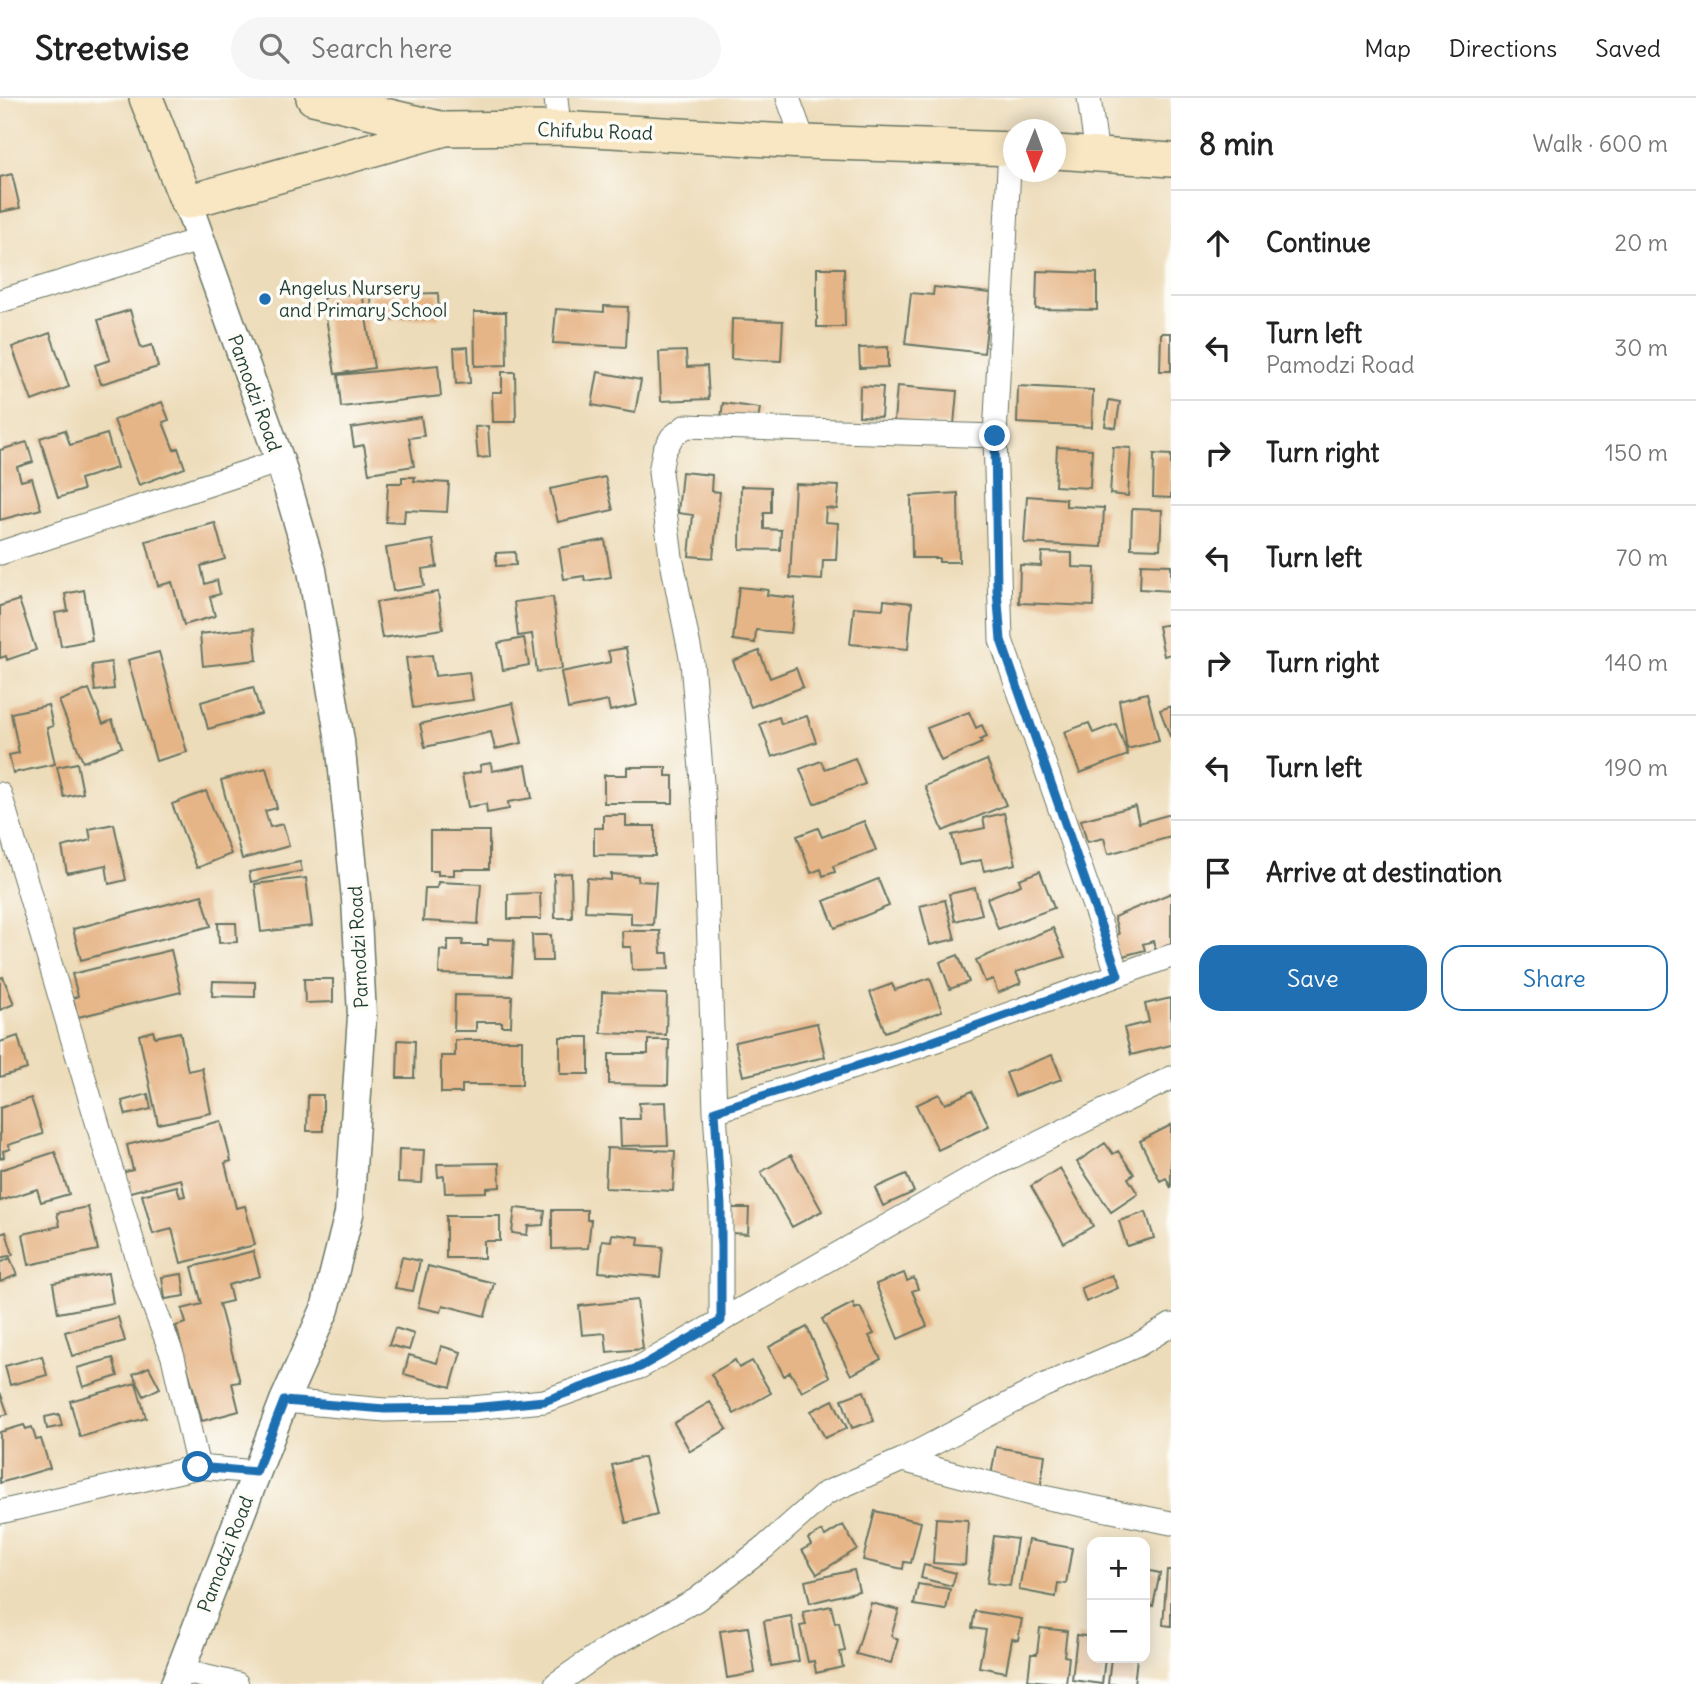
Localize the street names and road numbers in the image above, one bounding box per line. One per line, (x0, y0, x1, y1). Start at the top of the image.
street label: Chifubu Road (537, 117, 653, 145)
street label: Pamodzi Road (223, 331, 287, 455)
street label: Pamodzi Road (343, 885, 373, 1009)
street label: Pamodzi Road (192, 1492, 258, 1616)

